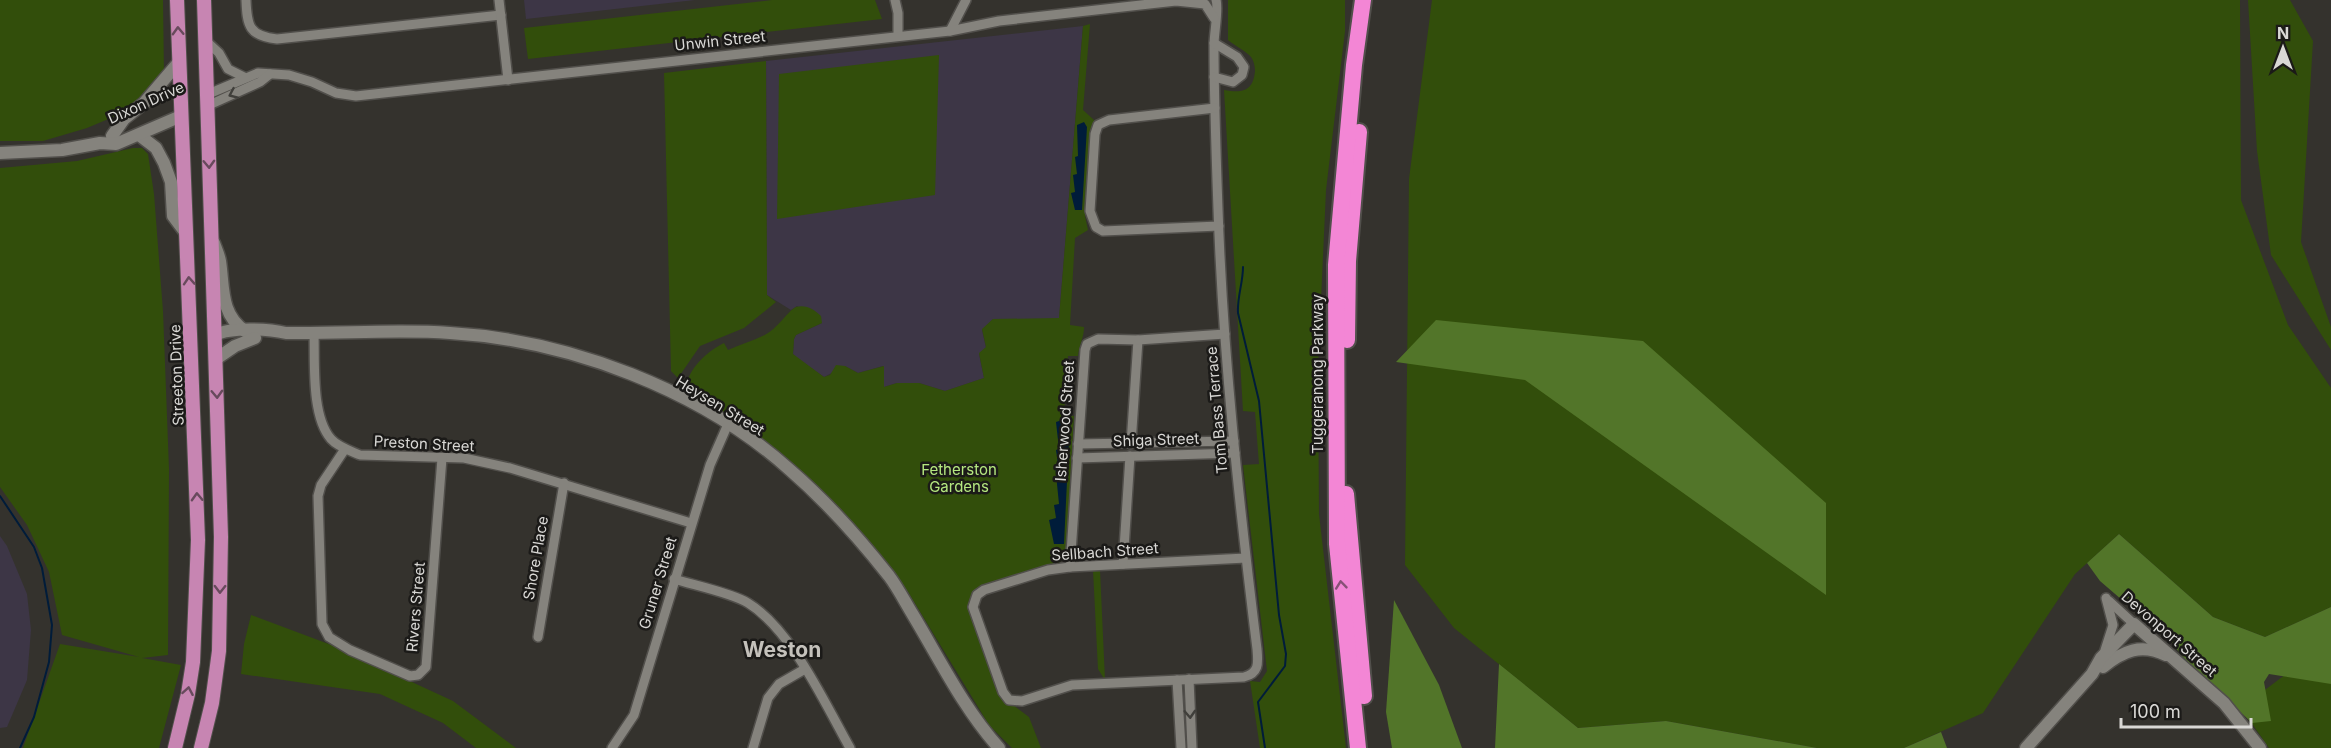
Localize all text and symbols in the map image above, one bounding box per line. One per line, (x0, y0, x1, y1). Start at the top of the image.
north arrow (2253, 18, 2313, 78)
text: N (2277, 23, 2289, 43)
street label: Unwin Street (674, 26, 766, 55)
one-way arrow (172, 27, 185, 36)
street label: Dixon Drive (105, 77, 187, 128)
one-way arrow (229, 86, 240, 98)
one-way arrow (202, 159, 215, 168)
one-way arrow (182, 276, 195, 285)
street label: Tuggeranong Parkway (1308, 294, 1327, 454)
street label: Streeton Drive (165, 324, 188, 426)
street label: Tom Bass Terrace (1201, 346, 1232, 474)
street label: Isherwood Street (1051, 360, 1078, 482)
street label: Heysen Street (672, 372, 768, 440)
one-way arrow (210, 389, 223, 398)
street label: Shiga Street (1113, 428, 1200, 451)
street label: Preston Street (373, 431, 475, 456)
park label: Fetherston Gardens (921, 460, 997, 496)
one-way arrow (191, 492, 203, 501)
street label: Shore Place (519, 515, 552, 601)
street label: Gruner Street (634, 534, 681, 631)
street label: Sellbach Street (1051, 538, 1159, 565)
street label: Rivers Street (402, 561, 429, 653)
one-way arrow (1335, 581, 1348, 590)
one-way arrow (214, 584, 227, 593)
street label: Devonport Street (2118, 587, 2221, 680)
district label: Weston (743, 637, 821, 662)
one-way arrow (182, 686, 194, 696)
scale bar (2121, 691, 2252, 729)
text: 100 m (2130, 701, 2181, 722)
one-way arrow (1184, 709, 1197, 718)

